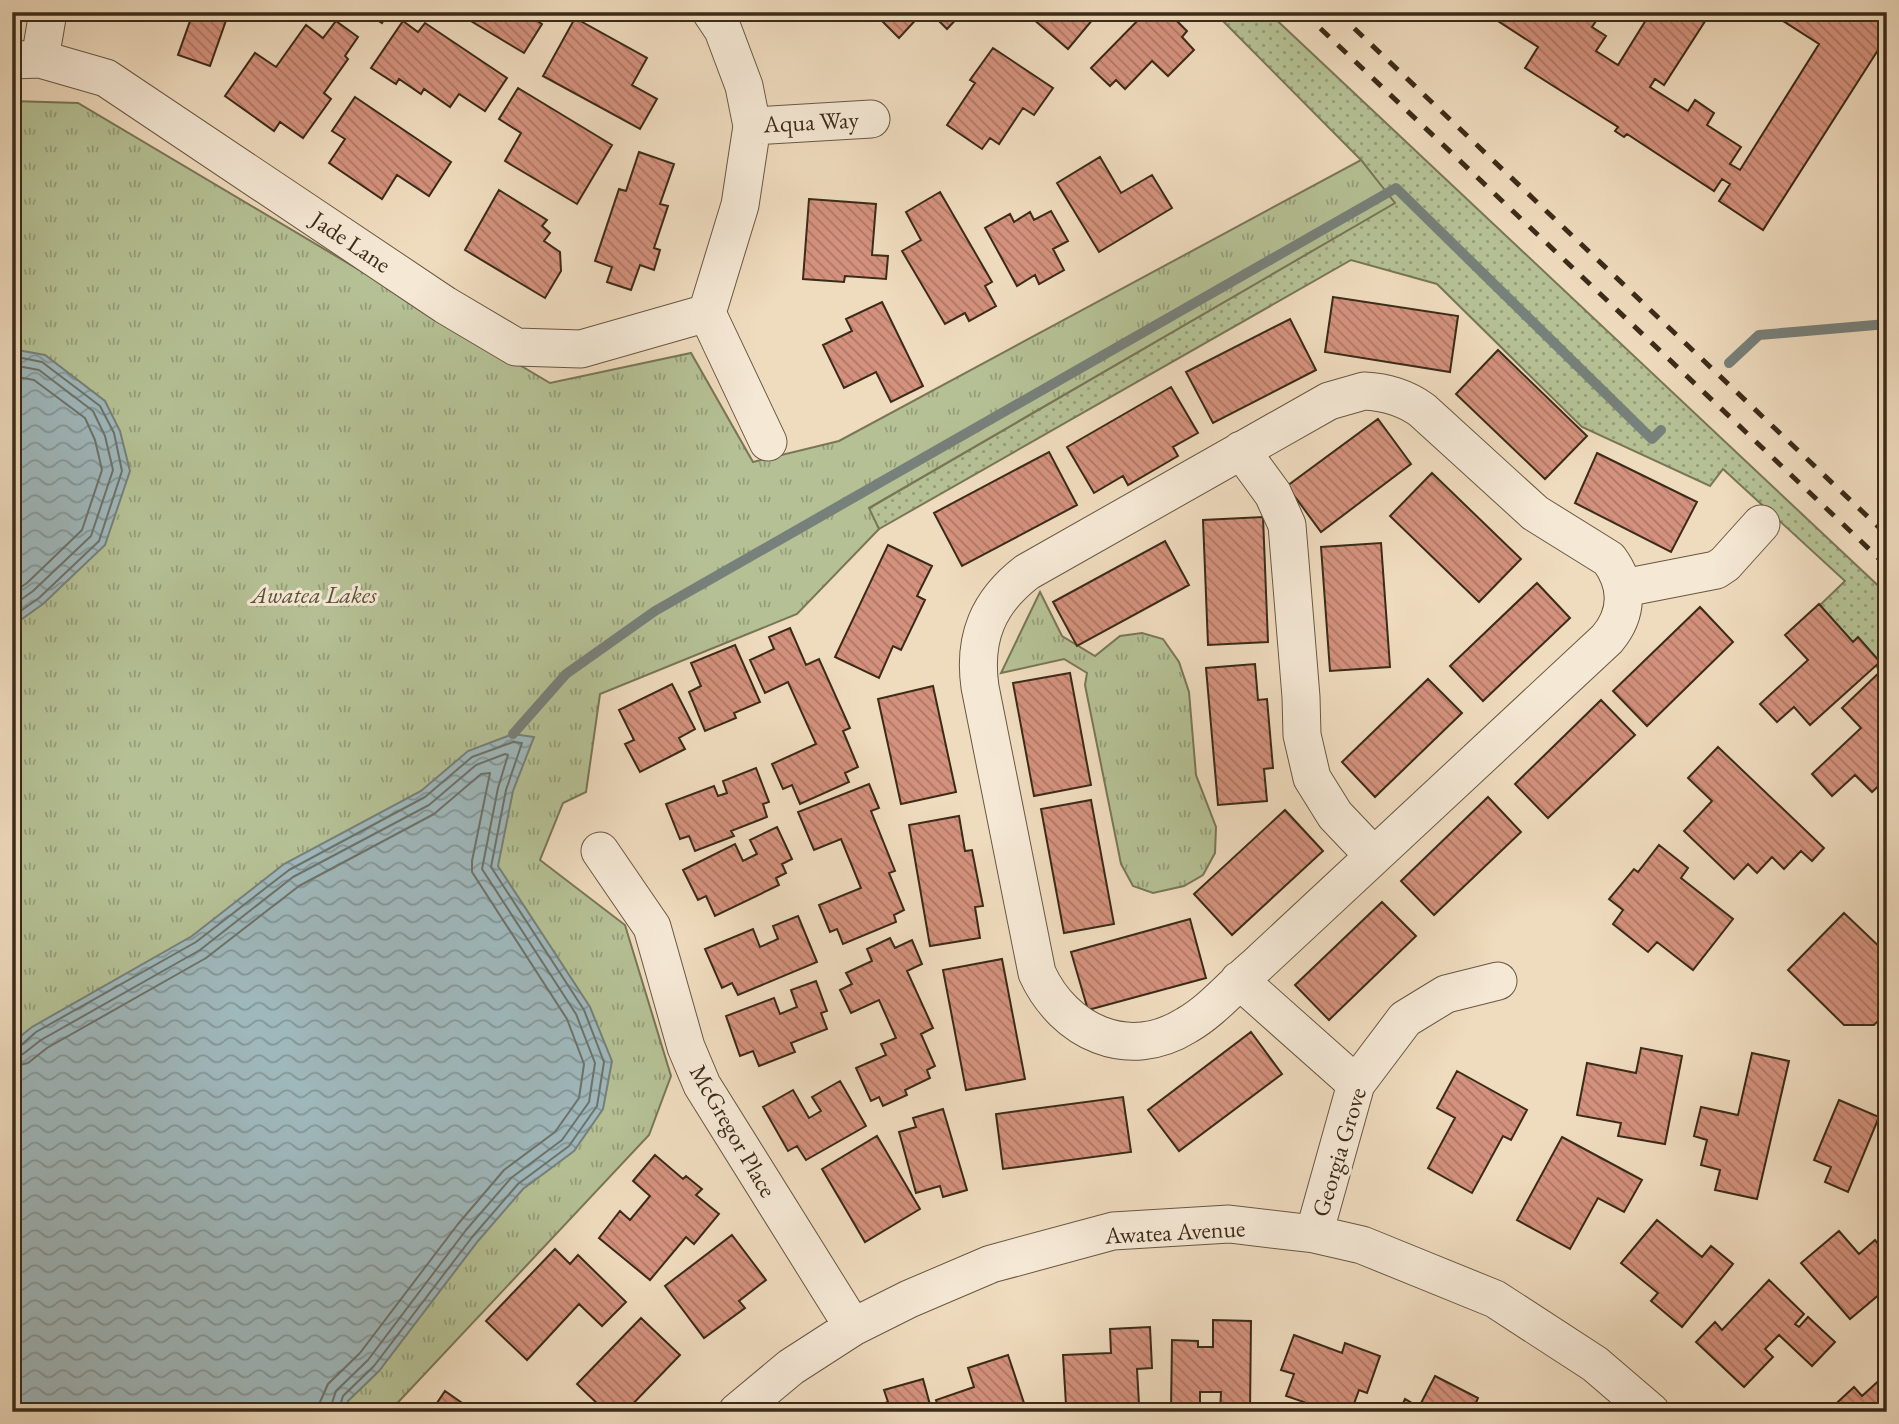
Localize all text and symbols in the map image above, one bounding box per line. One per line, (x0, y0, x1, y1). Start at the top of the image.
street label: Aqua Way (761, 103, 860, 140)
street label: Jade Lane (304, 203, 397, 280)
park label: Awatea Lakes (249, 579, 377, 610)
street label: McGregor Place (683, 1059, 784, 1203)
street label: Georgia Grove (1304, 1083, 1373, 1220)
street label: Awatea Avenue (1103, 1212, 1246, 1251)

